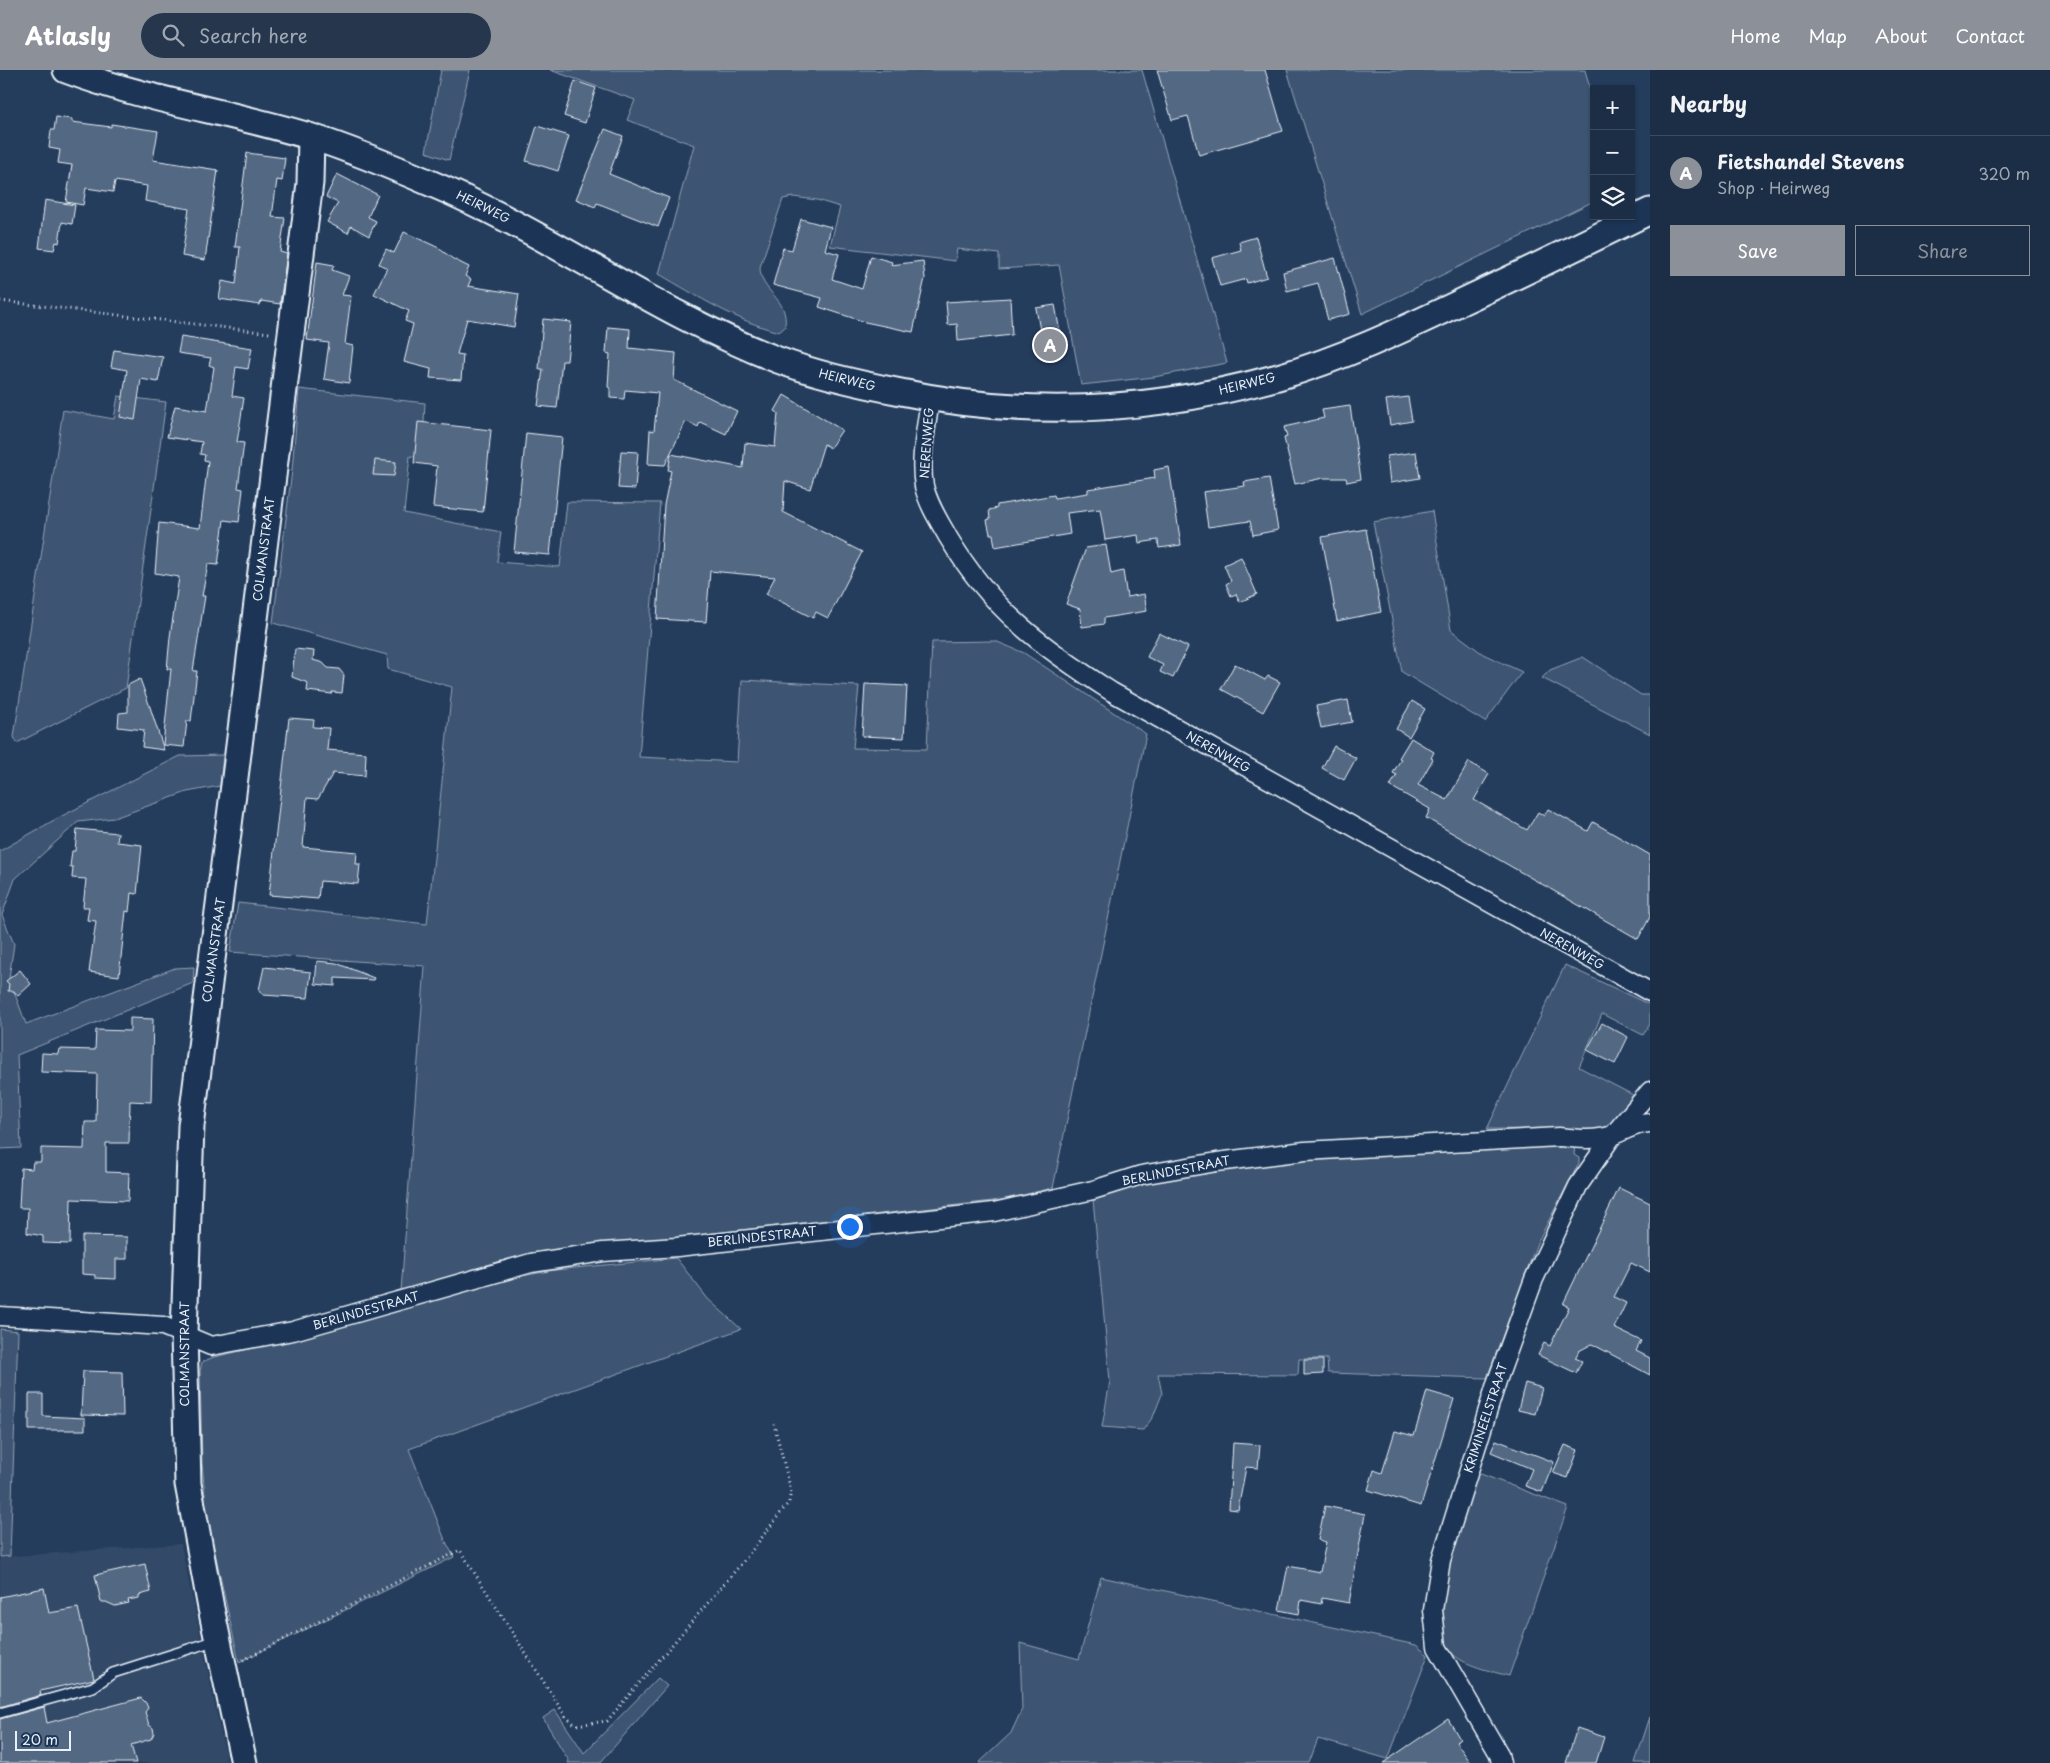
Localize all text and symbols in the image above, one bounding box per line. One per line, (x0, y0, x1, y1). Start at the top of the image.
search box (141, 13, 491, 58)
text: Atlasly (25, 17, 111, 53)
icon: search (159, 21, 187, 49)
text: Search here (199, 21, 308, 49)
text: Home (1730, 22, 1780, 49)
text: Map (1808, 22, 1847, 49)
text: About (1875, 22, 1927, 49)
text: Contact (1955, 22, 2025, 49)
map controls (1590, 85, 1635, 220)
button: + (1590, 85, 1635, 130)
text: Nearby (1670, 87, 1747, 119)
button: − (1590, 130, 1635, 175)
text: Fietshandel Stevens (1717, 147, 1904, 175)
text: A (1680, 161, 1692, 185)
text: 320 m (1979, 161, 2030, 185)
button: layers (1590, 175, 1635, 220)
text: Shop · Heirweg (1717, 175, 1831, 199)
street label: HEIRWEG (454, 185, 513, 227)
button: Save (1670, 225, 1845, 276)
button: Share (1855, 225, 2030, 276)
pin: A (1034, 326, 1066, 364)
street label: HEIRWEG (817, 363, 878, 395)
street label: HEIRWEG (1217, 367, 1277, 399)
street label: NERENWEG (915, 407, 937, 479)
street label: COLMANSTRAAT (248, 495, 278, 602)
street label: NERENWEG (1183, 726, 1254, 776)
street label: COLMANSTRAAT (197, 896, 229, 1003)
street label: NERENWEG (1537, 923, 1608, 973)
street label: BERLINDESTRAAT (1120, 1151, 1232, 1189)
your location (837, 1214, 863, 1240)
street label: BERLINDESTRAAT (706, 1221, 818, 1251)
street label: BERLINDESTRAAT (310, 1286, 422, 1334)
street label: COLMANSTRAAT (175, 1301, 193, 1407)
street label: KRIMINEELSTRAAT (1459, 1360, 1512, 1475)
scale bar (15, 1728, 71, 1751)
text: 20 m (22, 1729, 58, 1750)

